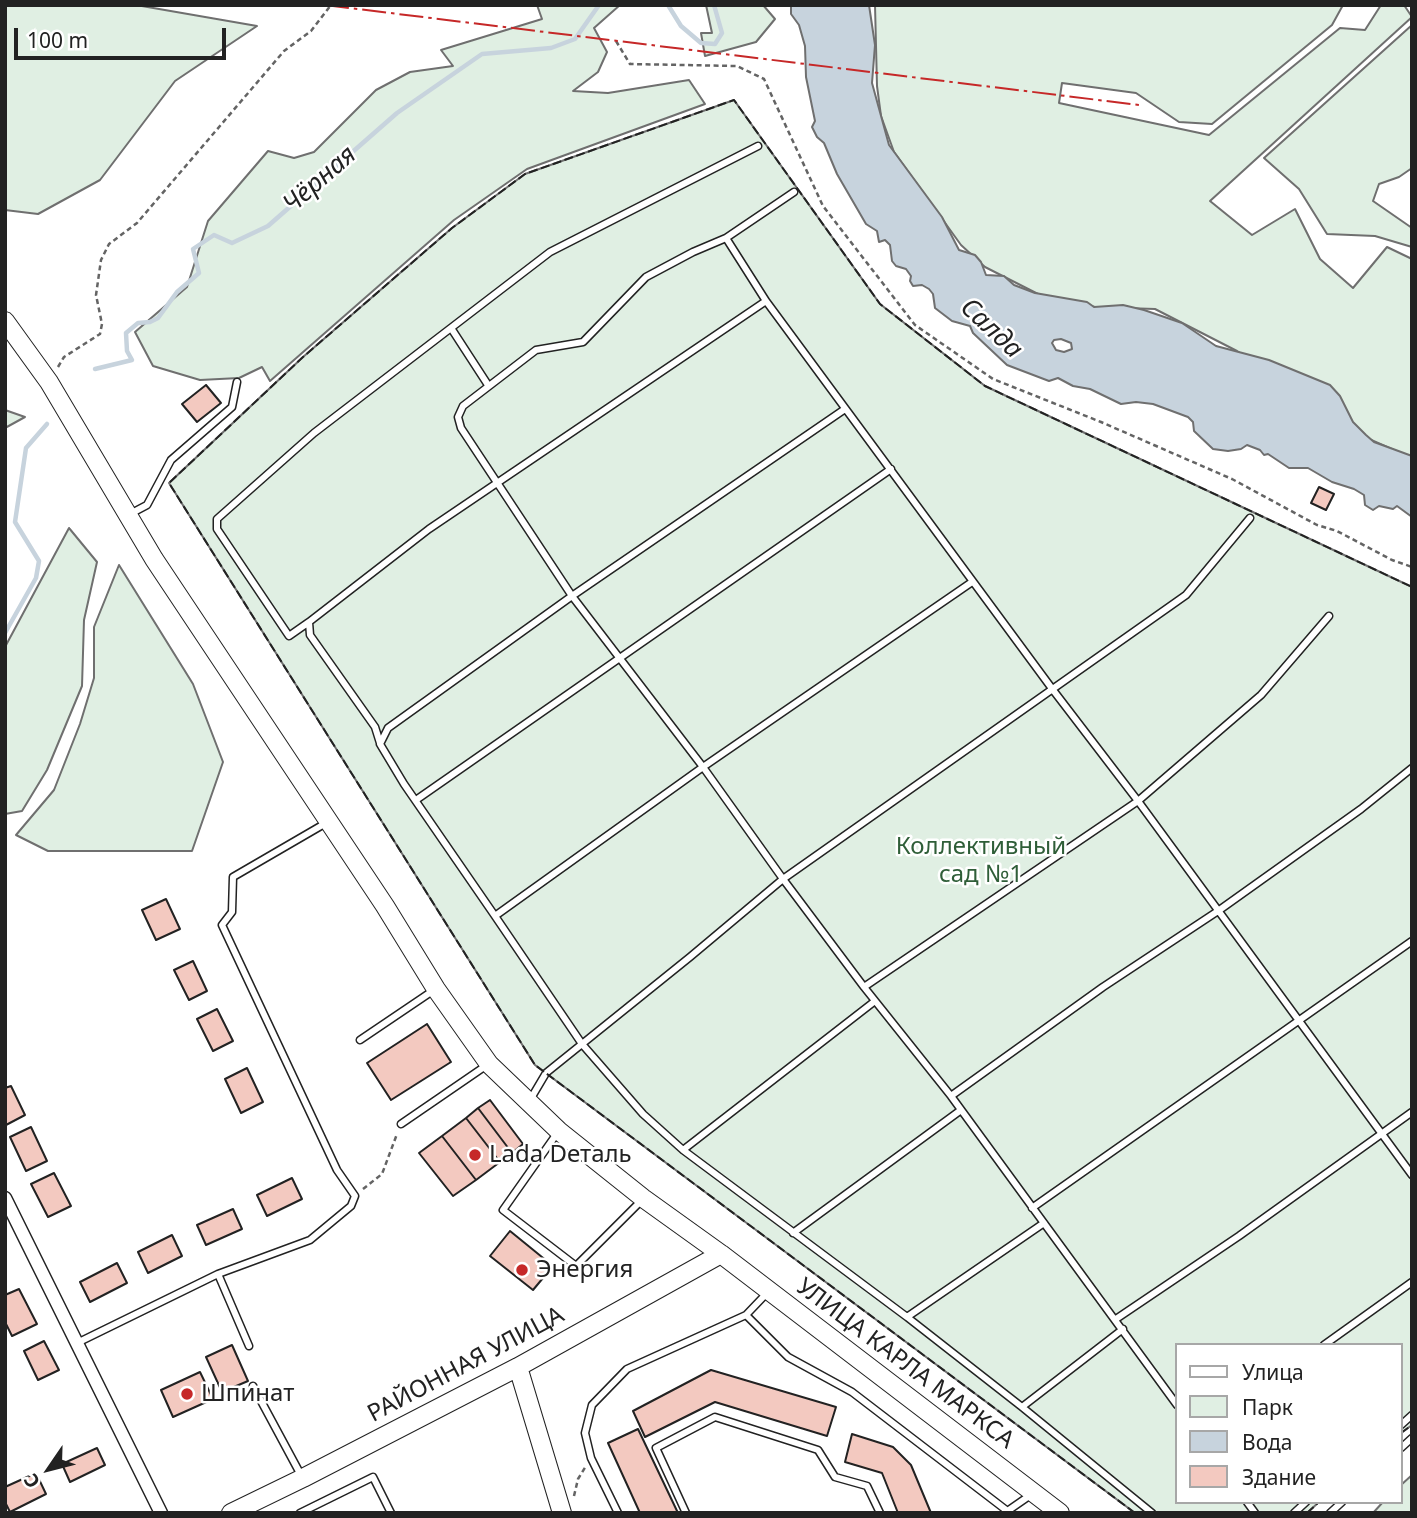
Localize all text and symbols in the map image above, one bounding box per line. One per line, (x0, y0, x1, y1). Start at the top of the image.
scale bar (18, 14, 229, 58)
text: 100 m (27, 26, 88, 54)
water label: Чёрная (277, 140, 363, 220)
water label: Салда (953, 293, 1029, 365)
park label: Коллективный сад №1 (896, 833, 1066, 889)
place label: Lada Dеталь (489, 1141, 632, 1169)
marker: Lada Dеталь (467, 1147, 483, 1163)
place label: Энергия (536, 1256, 633, 1284)
marker: Энергия (514, 1262, 530, 1278)
street label: УЛИЦА КАРЛА МАРКСА (790, 1273, 1020, 1455)
street label: РАЙОННАЯ УЛИЦА (363, 1301, 569, 1429)
legend (1176, 1343, 1403, 1504)
text: Улица (1242, 1358, 1304, 1386)
place label: Шпинат (201, 1380, 294, 1408)
marker: Шпинат (179, 1386, 195, 1402)
text: Парк (1242, 1393, 1293, 1421)
text: Вода (1242, 1428, 1292, 1456)
north arrow (14, 1434, 84, 1504)
text: Здание (1242, 1463, 1316, 1491)
text: С (18, 1469, 46, 1494)

